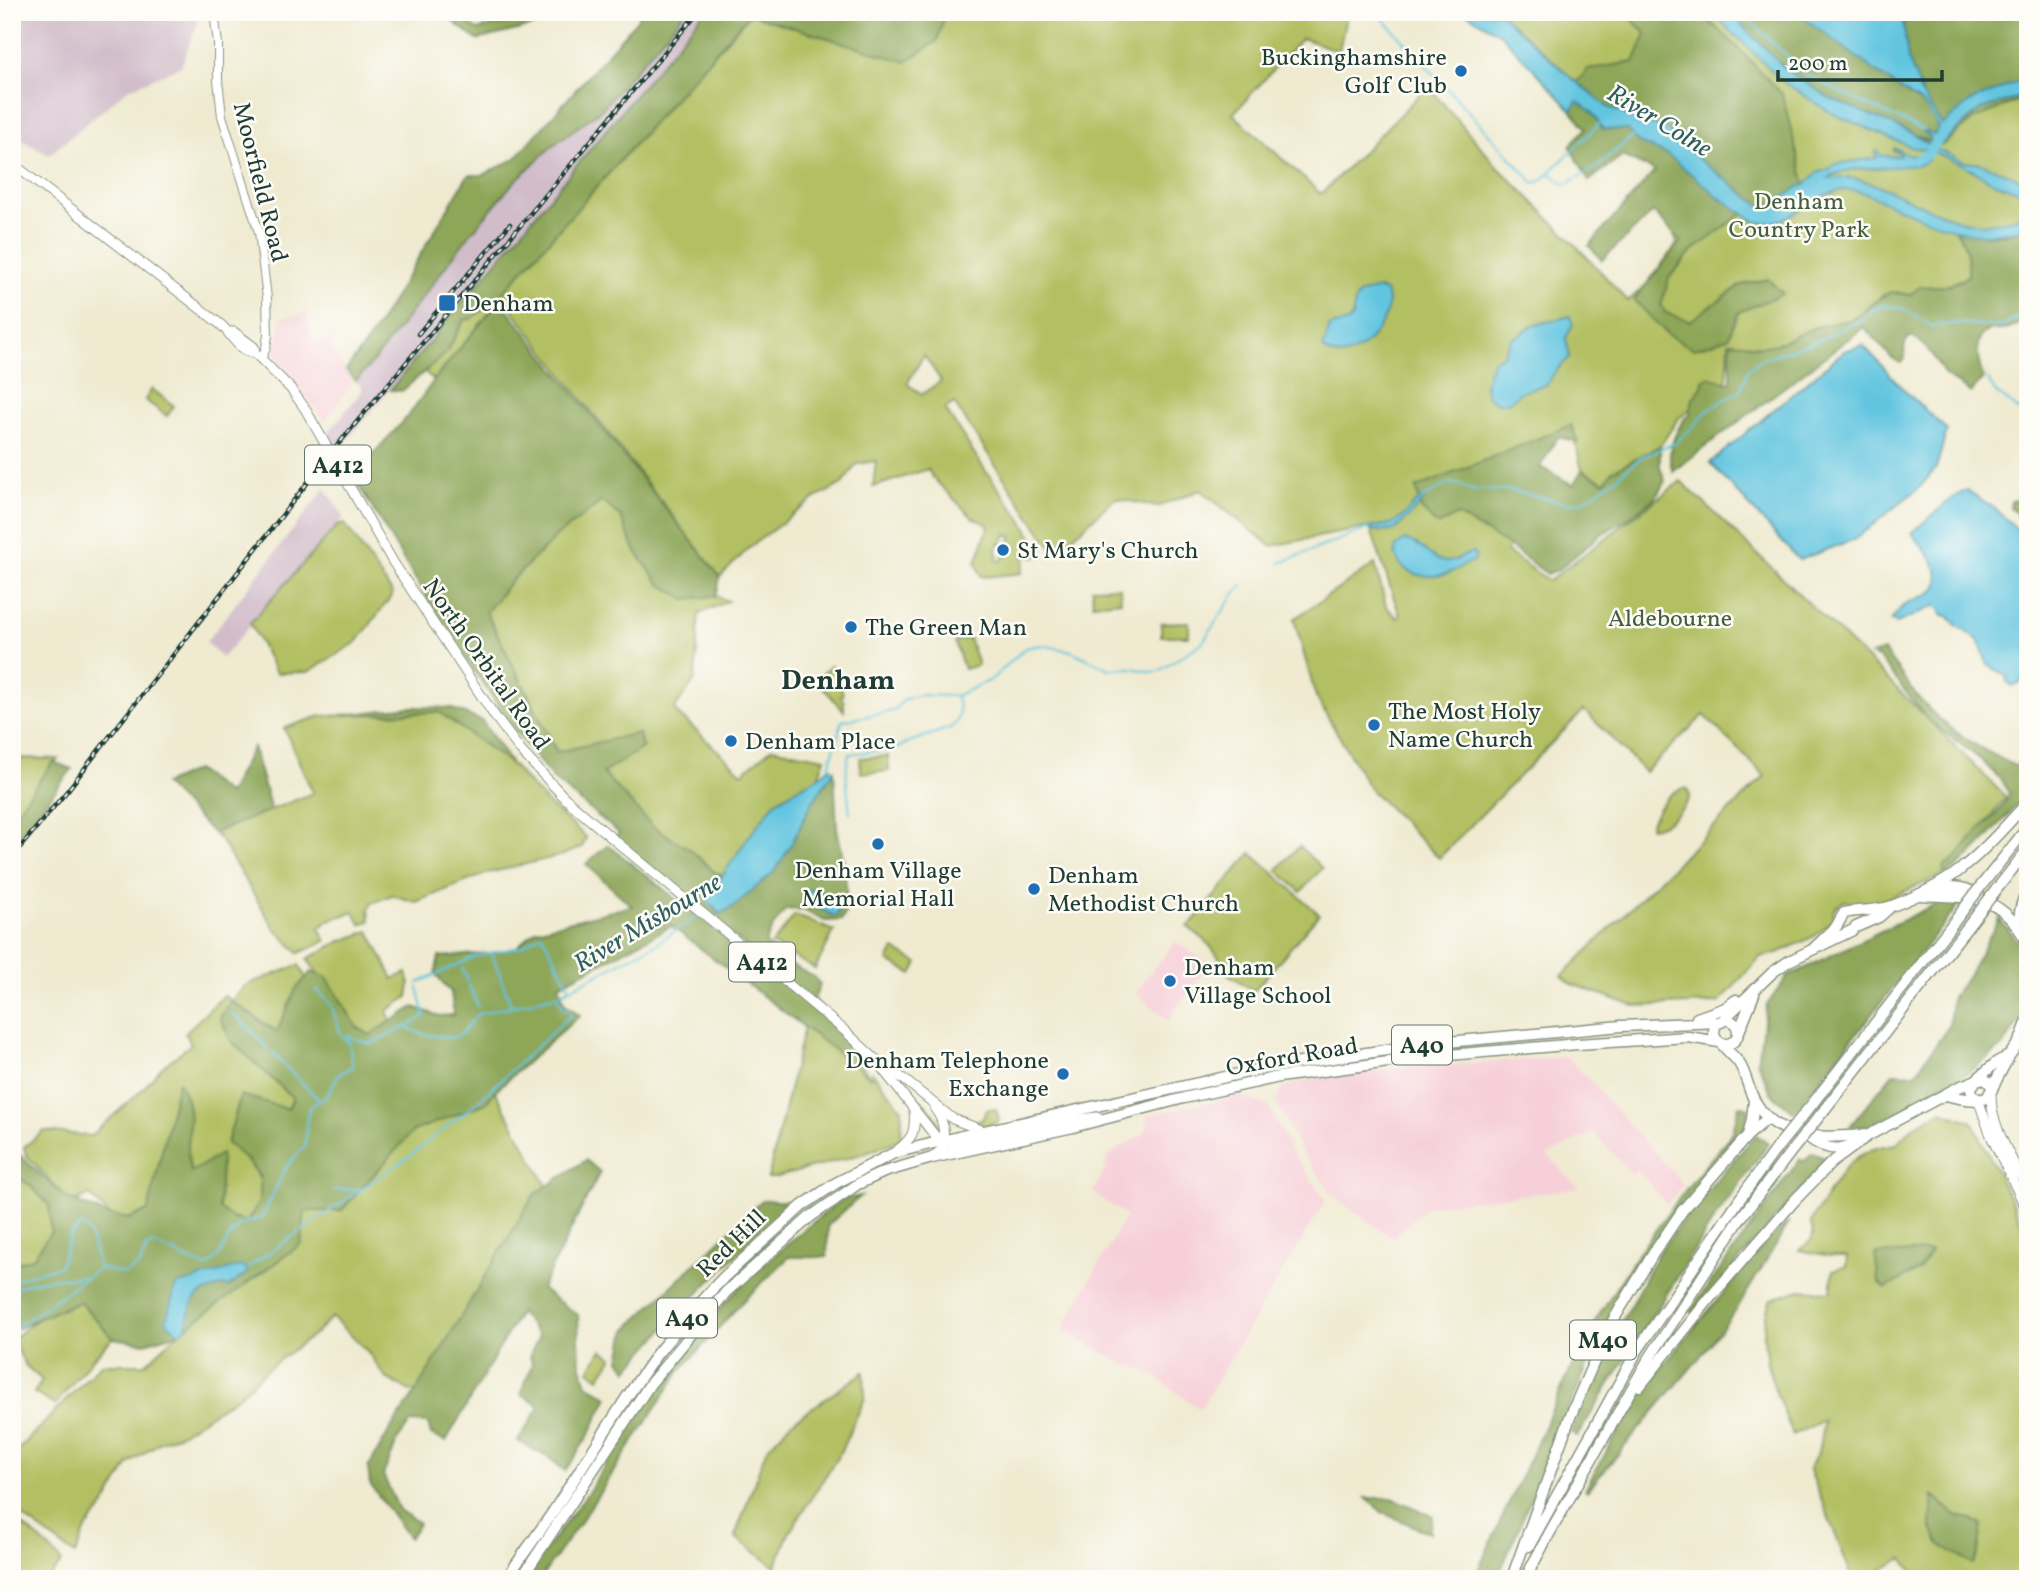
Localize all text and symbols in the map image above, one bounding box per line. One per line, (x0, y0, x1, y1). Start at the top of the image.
scale bar (1778, 38, 1942, 82)
place label: Buckinghamshire Golf Club (1261, 42, 1447, 104)
text: 200 m (1788, 50, 1848, 79)
marker: Buckinghamshire Golf Club (1453, 63, 1469, 79)
water label: River Colne (1600, 76, 1719, 167)
street label: Moorfield Road (223, 99, 295, 266)
park label: Denham Country Park (1729, 186, 1869, 248)
place label: Denham (463, 288, 554, 322)
marker: Denham (437, 293, 457, 313)
road number: A412 (305, 446, 371, 485)
place label: St Mary's Church (1017, 535, 1199, 569)
marker: St Mary's Church (995, 542, 1011, 558)
street label: North Orbital Road (413, 572, 557, 758)
park label: Aldebourne (1608, 603, 1732, 637)
place label: The Green Man (865, 612, 1027, 646)
marker: The Green Man (843, 619, 859, 635)
district label: Denham (781, 662, 895, 701)
place label: The Most Holy Name Church (1388, 696, 1541, 758)
marker: The Most Holy Name Church (1366, 717, 1382, 733)
place label: Denham Place (745, 726, 896, 760)
marker: Denham Place (723, 733, 739, 749)
marker: Denham Village Memorial Hall (870, 836, 886, 852)
place label: Denham Village Memorial Hall (794, 855, 962, 917)
place label: Denham Methodist Church (1048, 860, 1239, 922)
water label: River Misbourne (567, 865, 729, 982)
marker: Denham Methodist Church (1026, 881, 1042, 897)
road number: A412 (729, 942, 795, 981)
place label: Denham Village School (1184, 952, 1331, 1014)
marker: Denham Village School (1162, 973, 1178, 989)
road number: A40 (1392, 1026, 1452, 1064)
street label: Oxford Road (1224, 1030, 1361, 1086)
place label: Denham Telephone Exchange (846, 1045, 1049, 1107)
marker: Denham Telephone Exchange (1055, 1066, 1071, 1082)
street label: Red Hill (690, 1203, 775, 1286)
road number: A40 (657, 1298, 717, 1338)
road number: M40 (1570, 1320, 1636, 1359)

